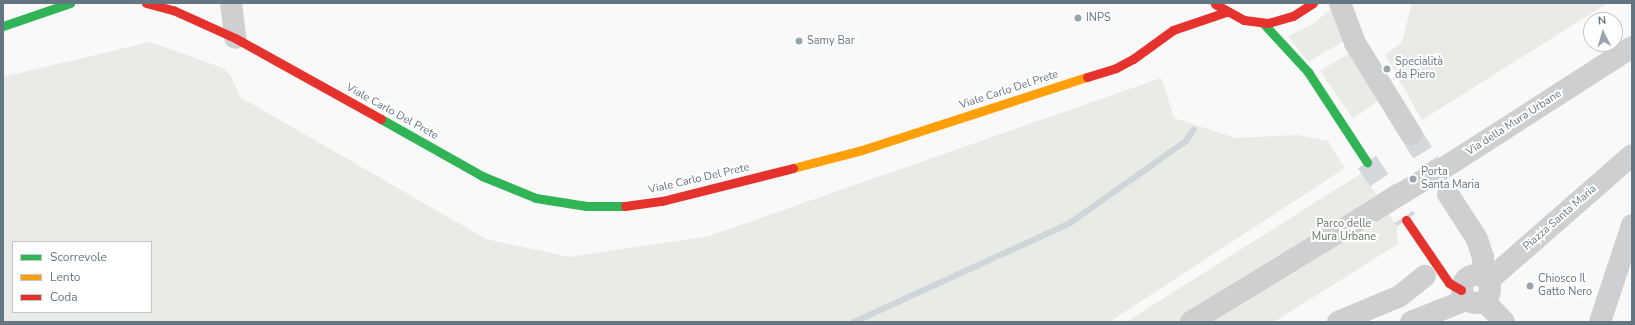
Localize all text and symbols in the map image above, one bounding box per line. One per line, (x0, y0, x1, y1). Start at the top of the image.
place label: INPS (1086, 11, 1111, 25)
north arrow (1583, 12, 1623, 52)
marker: INPS (1073, 13, 1083, 23)
text: N (1597, 13, 1607, 28)
place label: Samy Bar (807, 34, 855, 48)
marker: Samy Bar (794, 36, 804, 46)
place label: Specialità da Piero (1395, 56, 1443, 82)
marker: Specialità da Piero (1382, 64, 1392, 74)
street label: Viale Carlo Del Prete (958, 68, 1060, 112)
street label: Viale Carlo Del Prete (344, 81, 440, 143)
street label: Via della Mura Urbane (1464, 87, 1564, 159)
street label: Viale Carlo Del Prete (647, 161, 751, 197)
place label: Porta Santa Maria (1421, 166, 1480, 192)
marker: Porta Santa Maria (1408, 174, 1418, 184)
street label: Piazza Santa Maria (1521, 182, 1599, 254)
park label: Parco delle Mura Urbane (1312, 218, 1376, 244)
legend (12, 241, 152, 313)
text: Scorrevole (50, 249, 107, 265)
text: Lento (50, 269, 80, 285)
place label: Chiosco Il Gatto Nero (1538, 273, 1592, 299)
marker: Chiosco Il Gatto Nero (1525, 281, 1535, 291)
text: Coda (50, 289, 78, 305)

